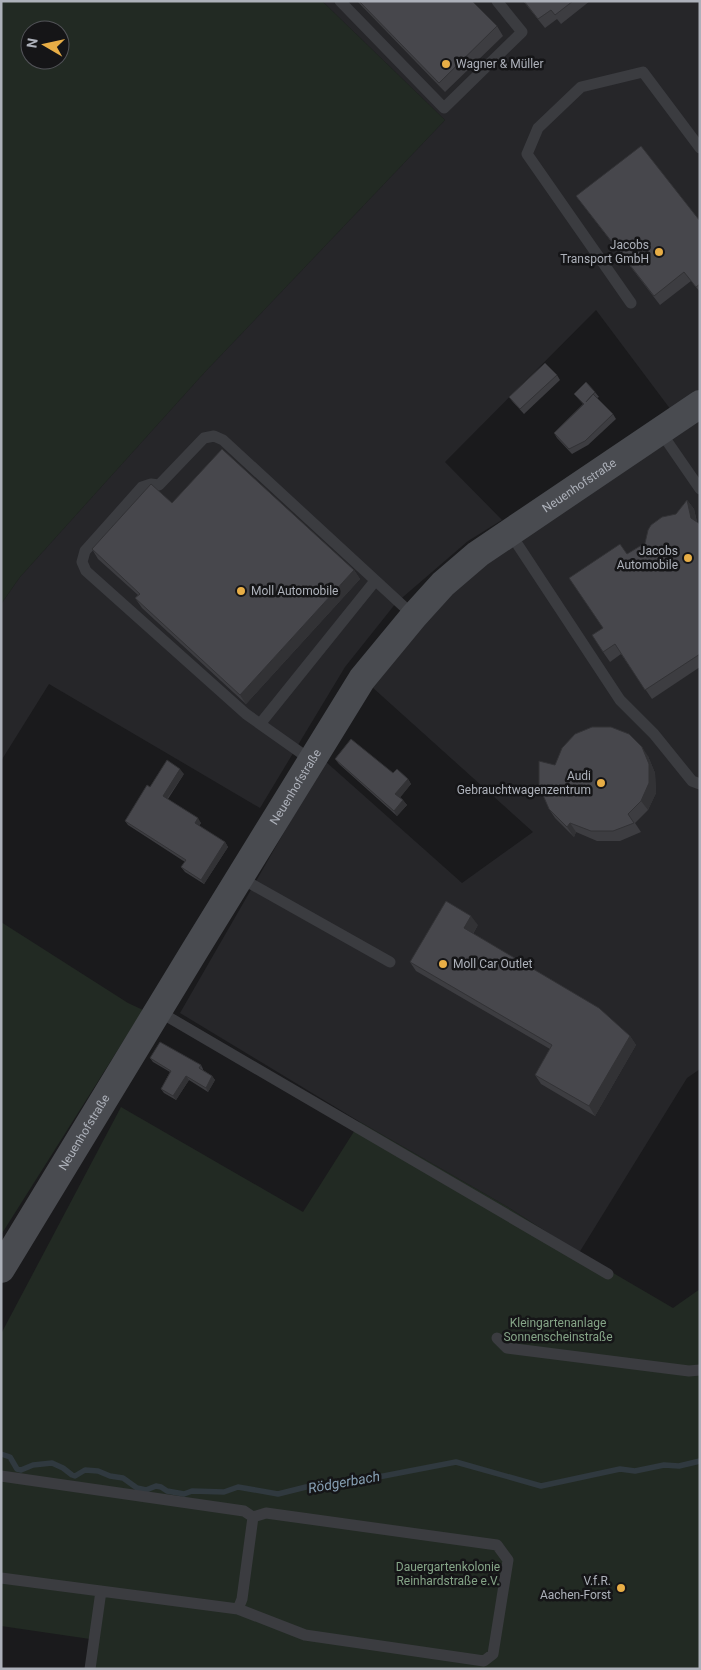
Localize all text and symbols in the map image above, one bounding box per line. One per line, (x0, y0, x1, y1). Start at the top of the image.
north arrow (20, 20, 70, 70)
text: N (23, 37, 41, 49)
place label: Wagner & Müller (456, 57, 544, 71)
marker: Wagner & Müller (440, 58, 452, 70)
place label: Jacobs Transport GmbH (560, 238, 649, 266)
marker: Jacobs Transport GmbH (653, 246, 665, 258)
street label: Neuenhofstraße (540, 456, 619, 515)
place label: Jacobs Automobile (617, 544, 678, 572)
marker: Jacobs Automobile (682, 552, 694, 564)
place label: Moll Automobile (251, 584, 338, 598)
marker: Moll Automobile (235, 585, 247, 597)
street label: Neuenhofstraße (267, 746, 324, 827)
place label: Audi Gebrauchtwagenzentrum (457, 769, 591, 797)
marker: Audi Gebrauchtwagenzentrum (595, 777, 607, 789)
place label: Moll Car Outlet (453, 957, 533, 971)
marker: Moll Car Outlet (437, 958, 449, 970)
street label: Neuenhofstraße (56, 1092, 113, 1173)
park label: Kleingartenanlage Sonnenscheinstraße (503, 1316, 613, 1344)
water label: Rödgerbach (307, 1468, 381, 1496)
park label: Dauergartenkolonie Reinhardstraße e.V. (396, 1560, 500, 1588)
place label: V.f.R. Aachen-Forst (540, 1574, 611, 1602)
marker: V.f.R. Aachen-Forst (615, 1582, 627, 1594)

